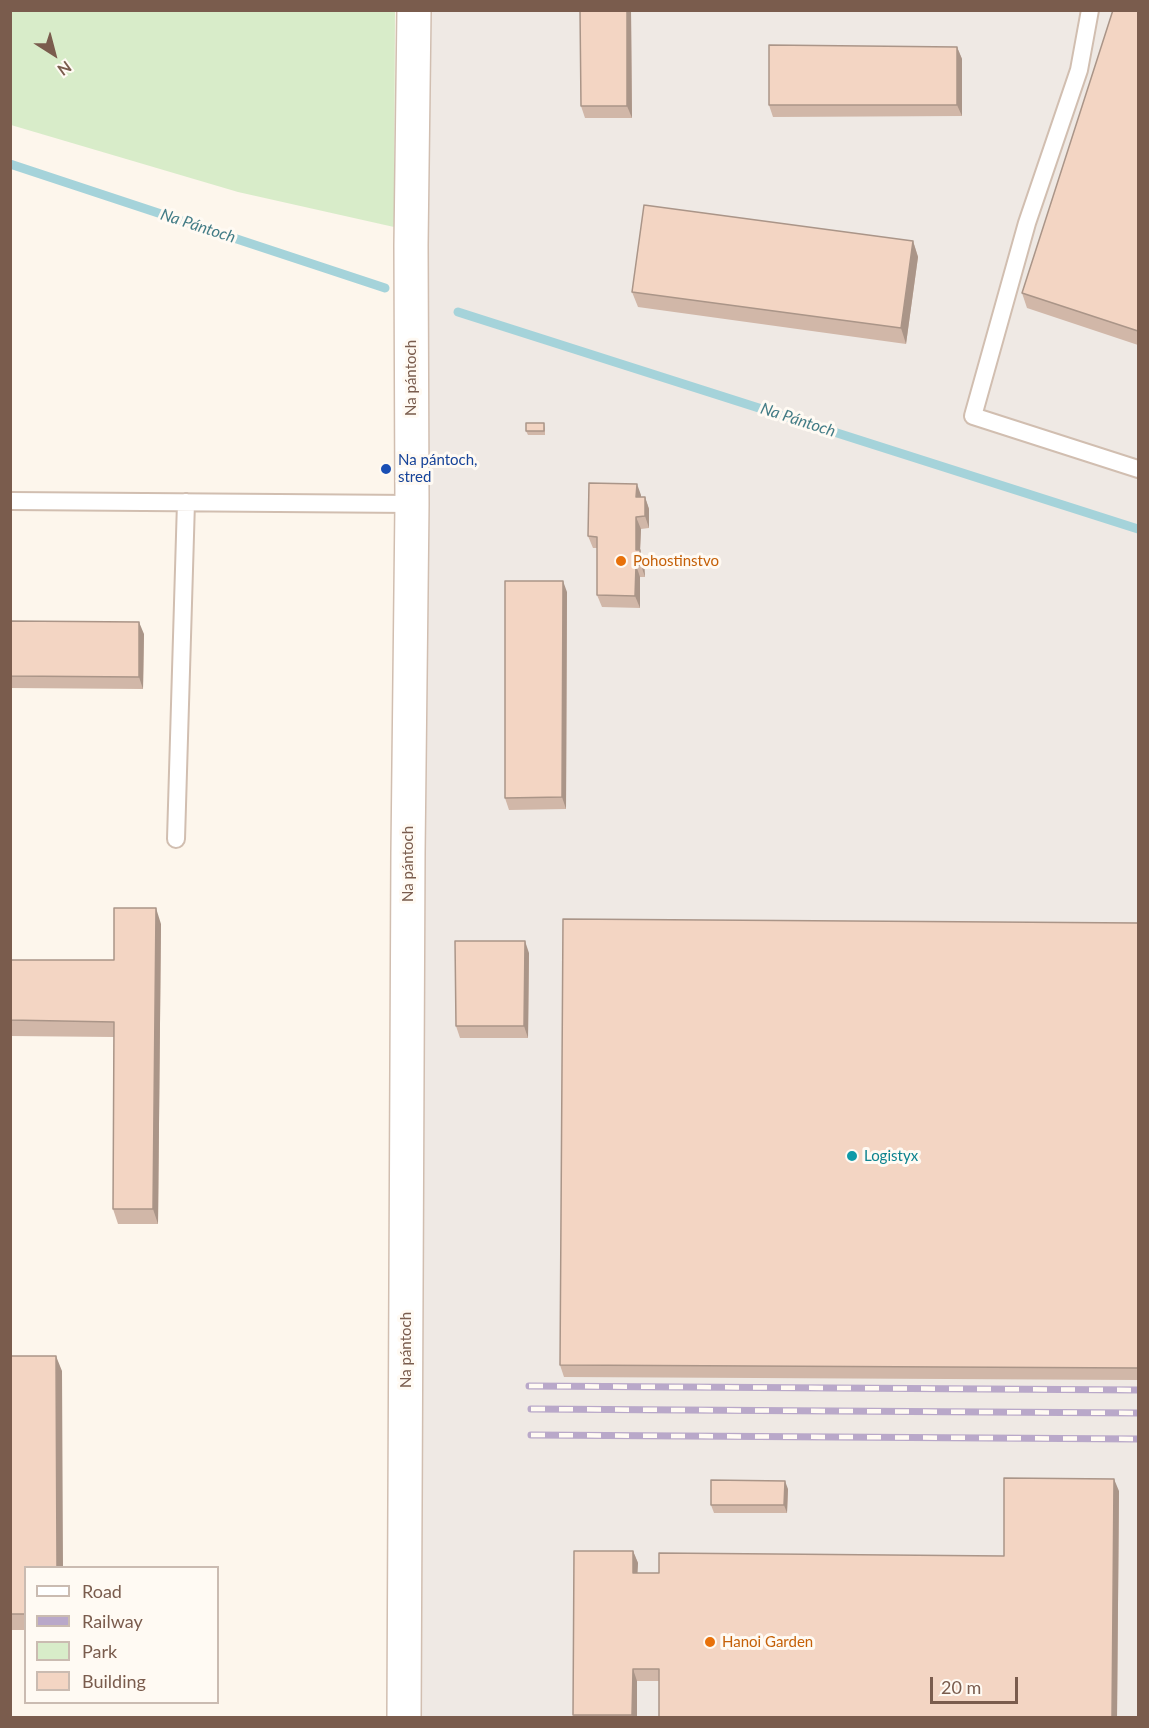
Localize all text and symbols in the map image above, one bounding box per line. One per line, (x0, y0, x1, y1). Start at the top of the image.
north arrow (24, 24, 84, 84)
text: N (54, 58, 75, 80)
water label: Na Pántoch (158, 205, 238, 247)
street label: Na pántoch (402, 340, 420, 416)
water label: Na Pántoch (758, 399, 838, 441)
place label: Na pántoch, stred (398, 451, 477, 486)
marker: Na pántoch, stred (379, 462, 393, 476)
place label: Pohostinstvo (633, 552, 719, 570)
marker: Pohostinstvo (614, 554, 628, 568)
street label: Na pántoch (399, 826, 417, 902)
place label: Logistyx (864, 1147, 918, 1165)
marker: Logistyx (845, 1149, 859, 1163)
street label: Na pántoch (397, 1312, 415, 1388)
legend (24, 1566, 219, 1704)
text: Road (82, 1580, 122, 1602)
text: Railway (82, 1610, 143, 1632)
place label: Hanoi Garden (722, 1633, 813, 1651)
marker: Hanoi Garden (703, 1635, 717, 1649)
text: Park (82, 1640, 117, 1662)
scale bar (933, 1665, 1022, 1703)
text: Building (82, 1670, 146, 1692)
text: 20 m (941, 1676, 981, 1698)

